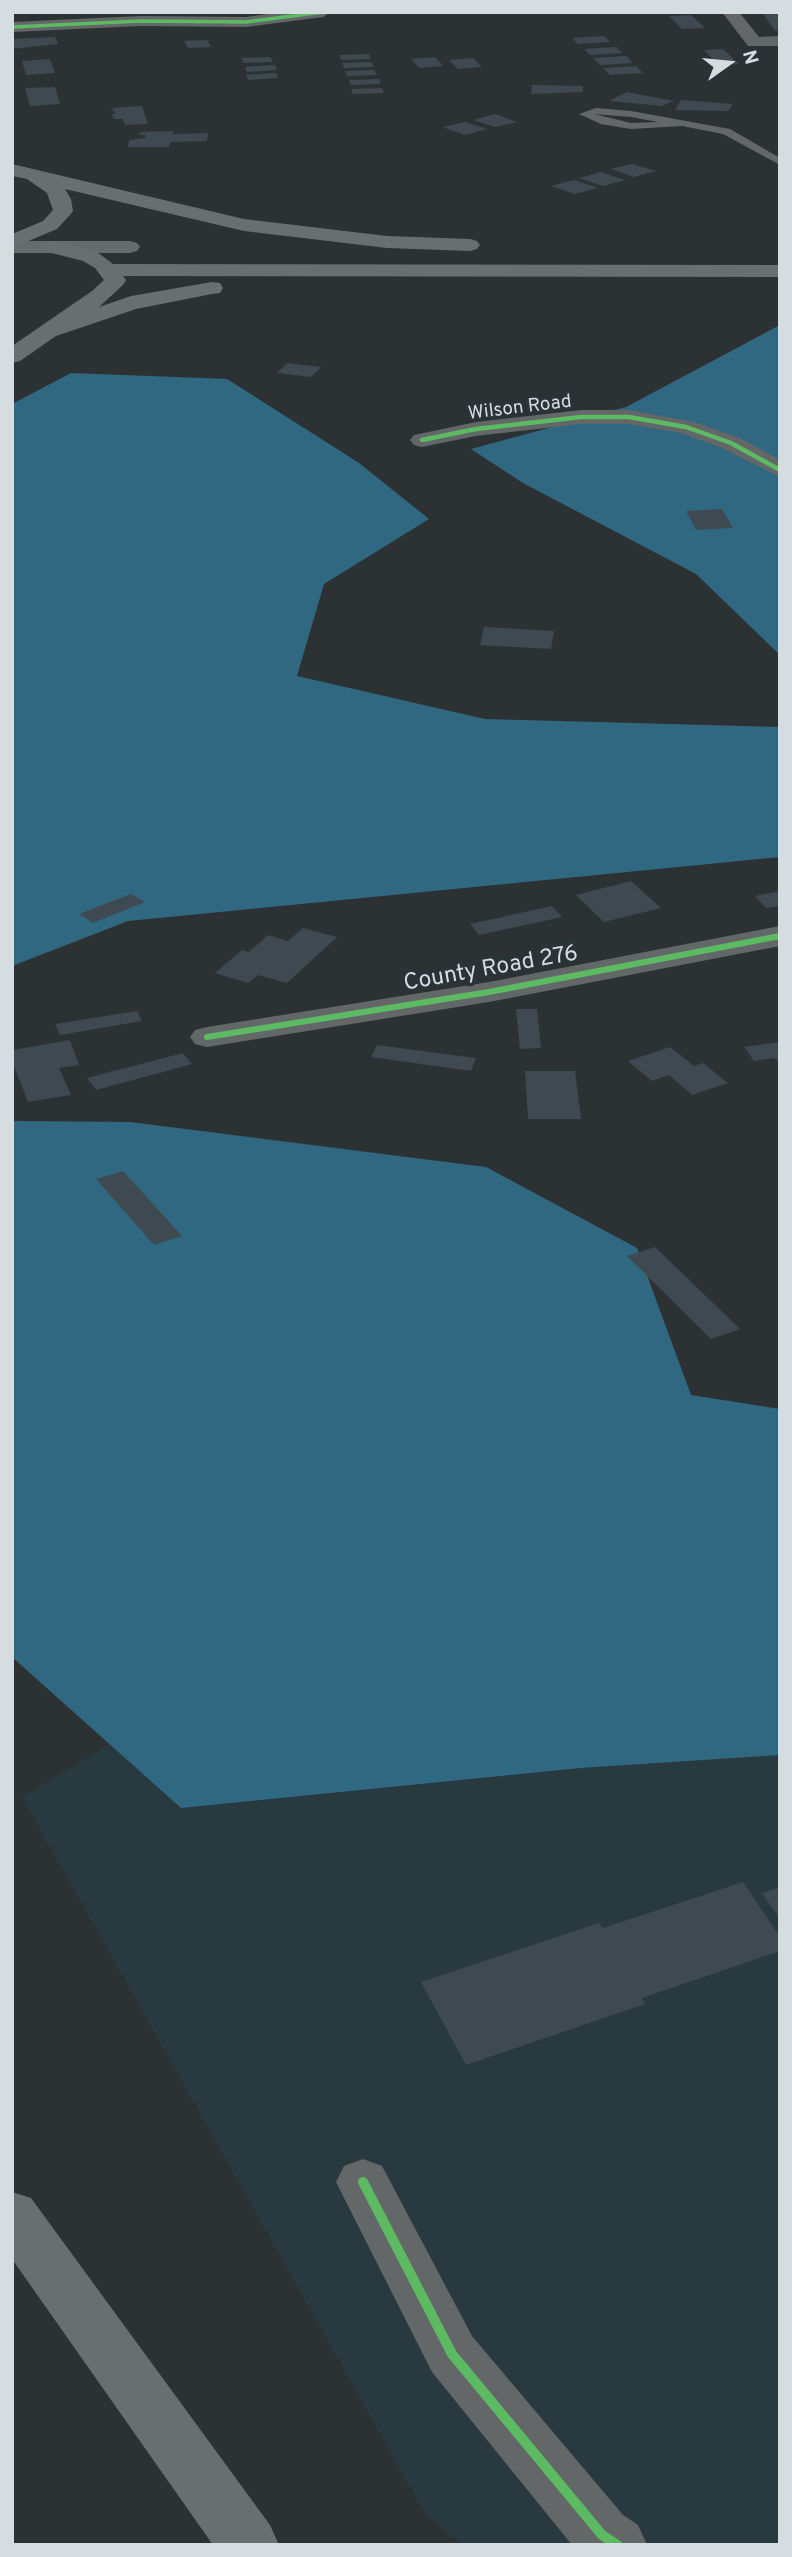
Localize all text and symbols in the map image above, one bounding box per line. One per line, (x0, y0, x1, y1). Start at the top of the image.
north arrow (694, 28, 764, 98)
text: N (736, 48, 763, 67)
street label: Wilson Road (467, 391, 573, 427)
street label: County Road 276 (402, 941, 580, 999)

